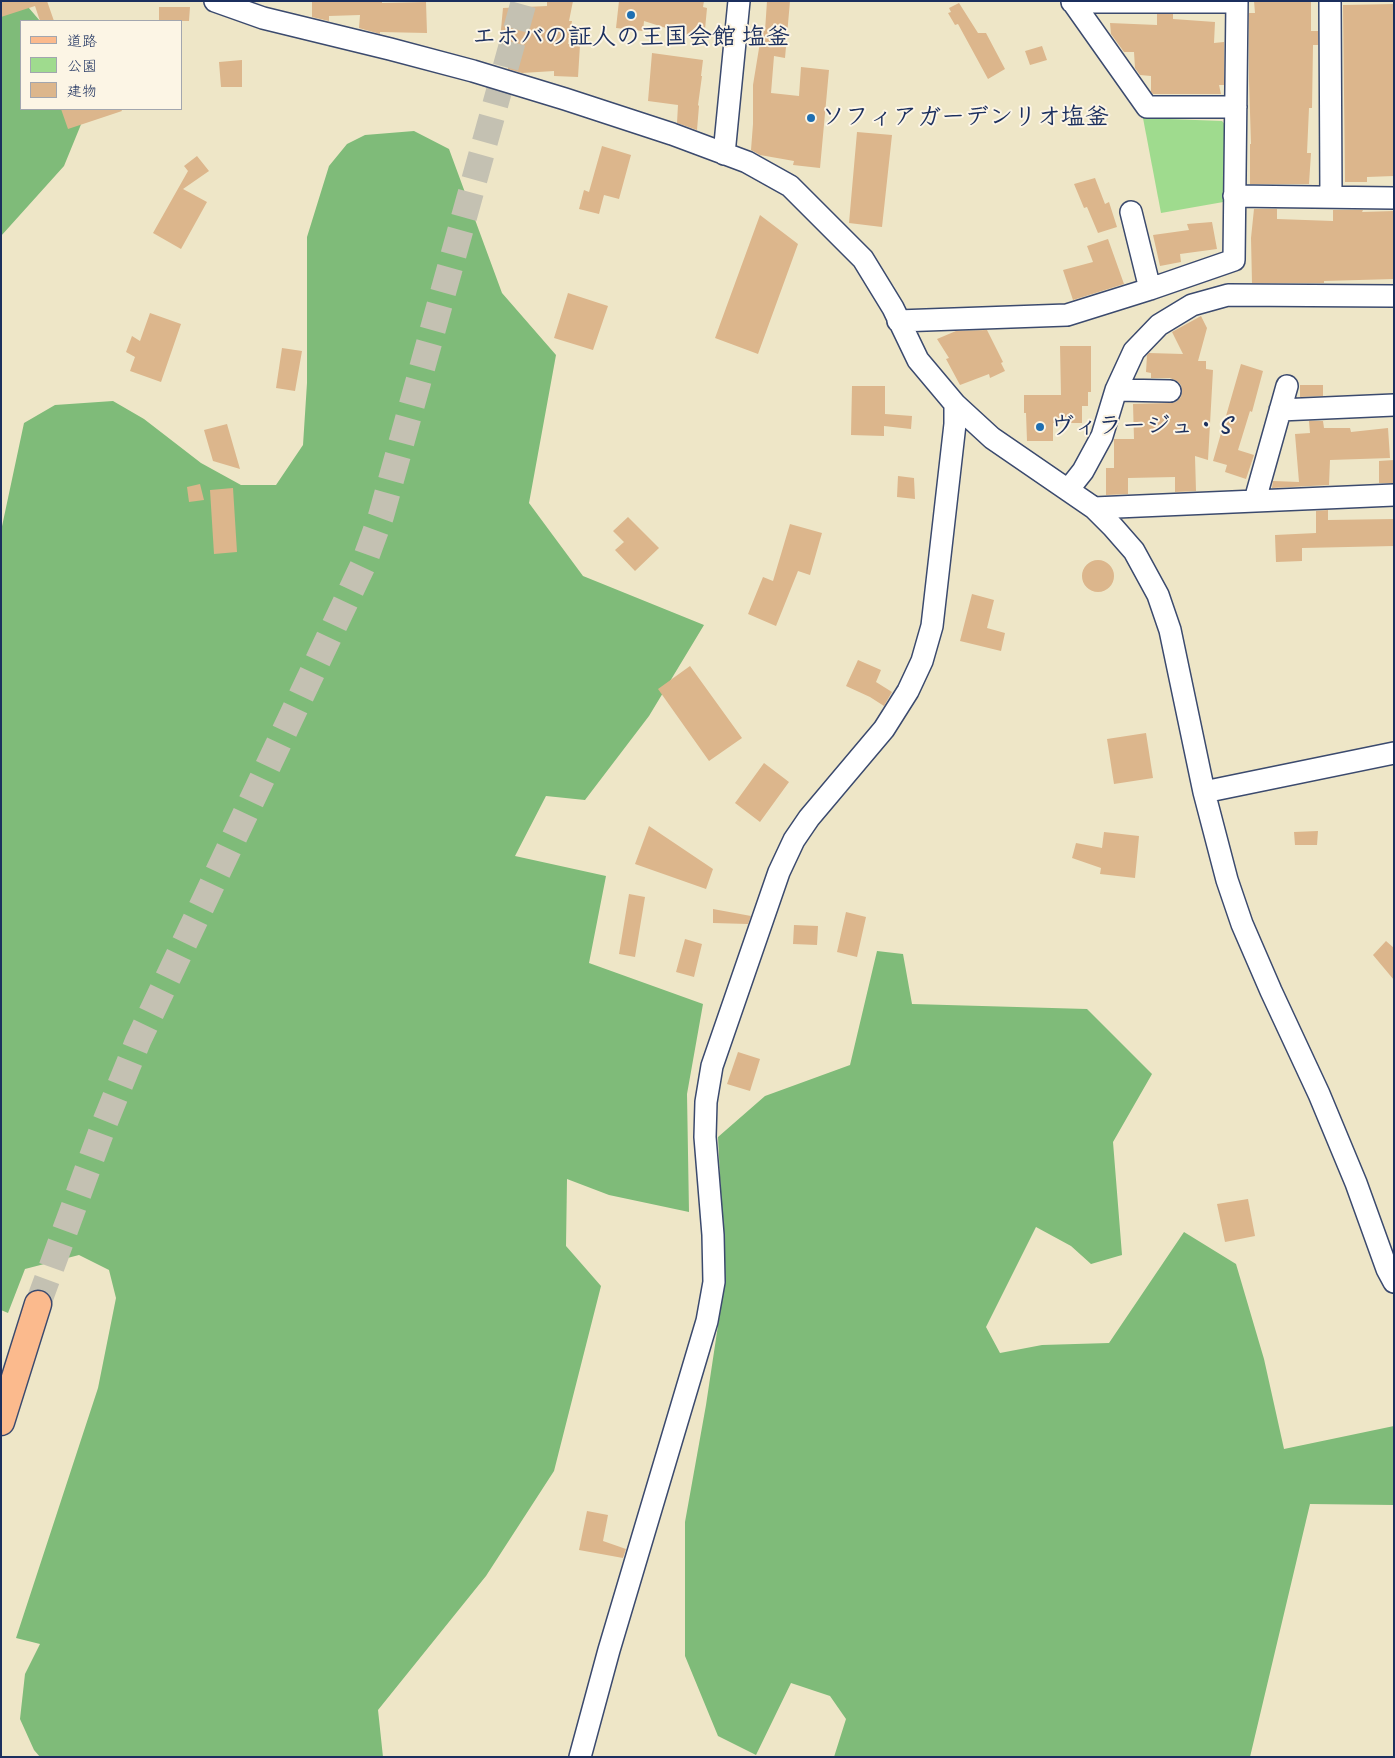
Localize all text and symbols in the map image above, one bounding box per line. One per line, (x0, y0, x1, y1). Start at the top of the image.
marker: エホバの証人の王国会館 塩釜 (625, 9, 637, 21)
legend (20, 20, 182, 110)
place label: エホバの証人の王国会館 塩釜 (472, 24, 790, 52)
text: 道路 (67, 32, 97, 51)
text: 公園 (67, 57, 97, 76)
text: 建物 (67, 82, 97, 101)
place label: ソフィアガーデンリオ塩釜 (821, 104, 1109, 132)
marker: ソフィアガーデンリオ塩釜 (805, 112, 817, 124)
place label: ヴィラージュ・S (1050, 413, 1230, 441)
marker: ヴィラージュ・S (1034, 421, 1046, 433)

